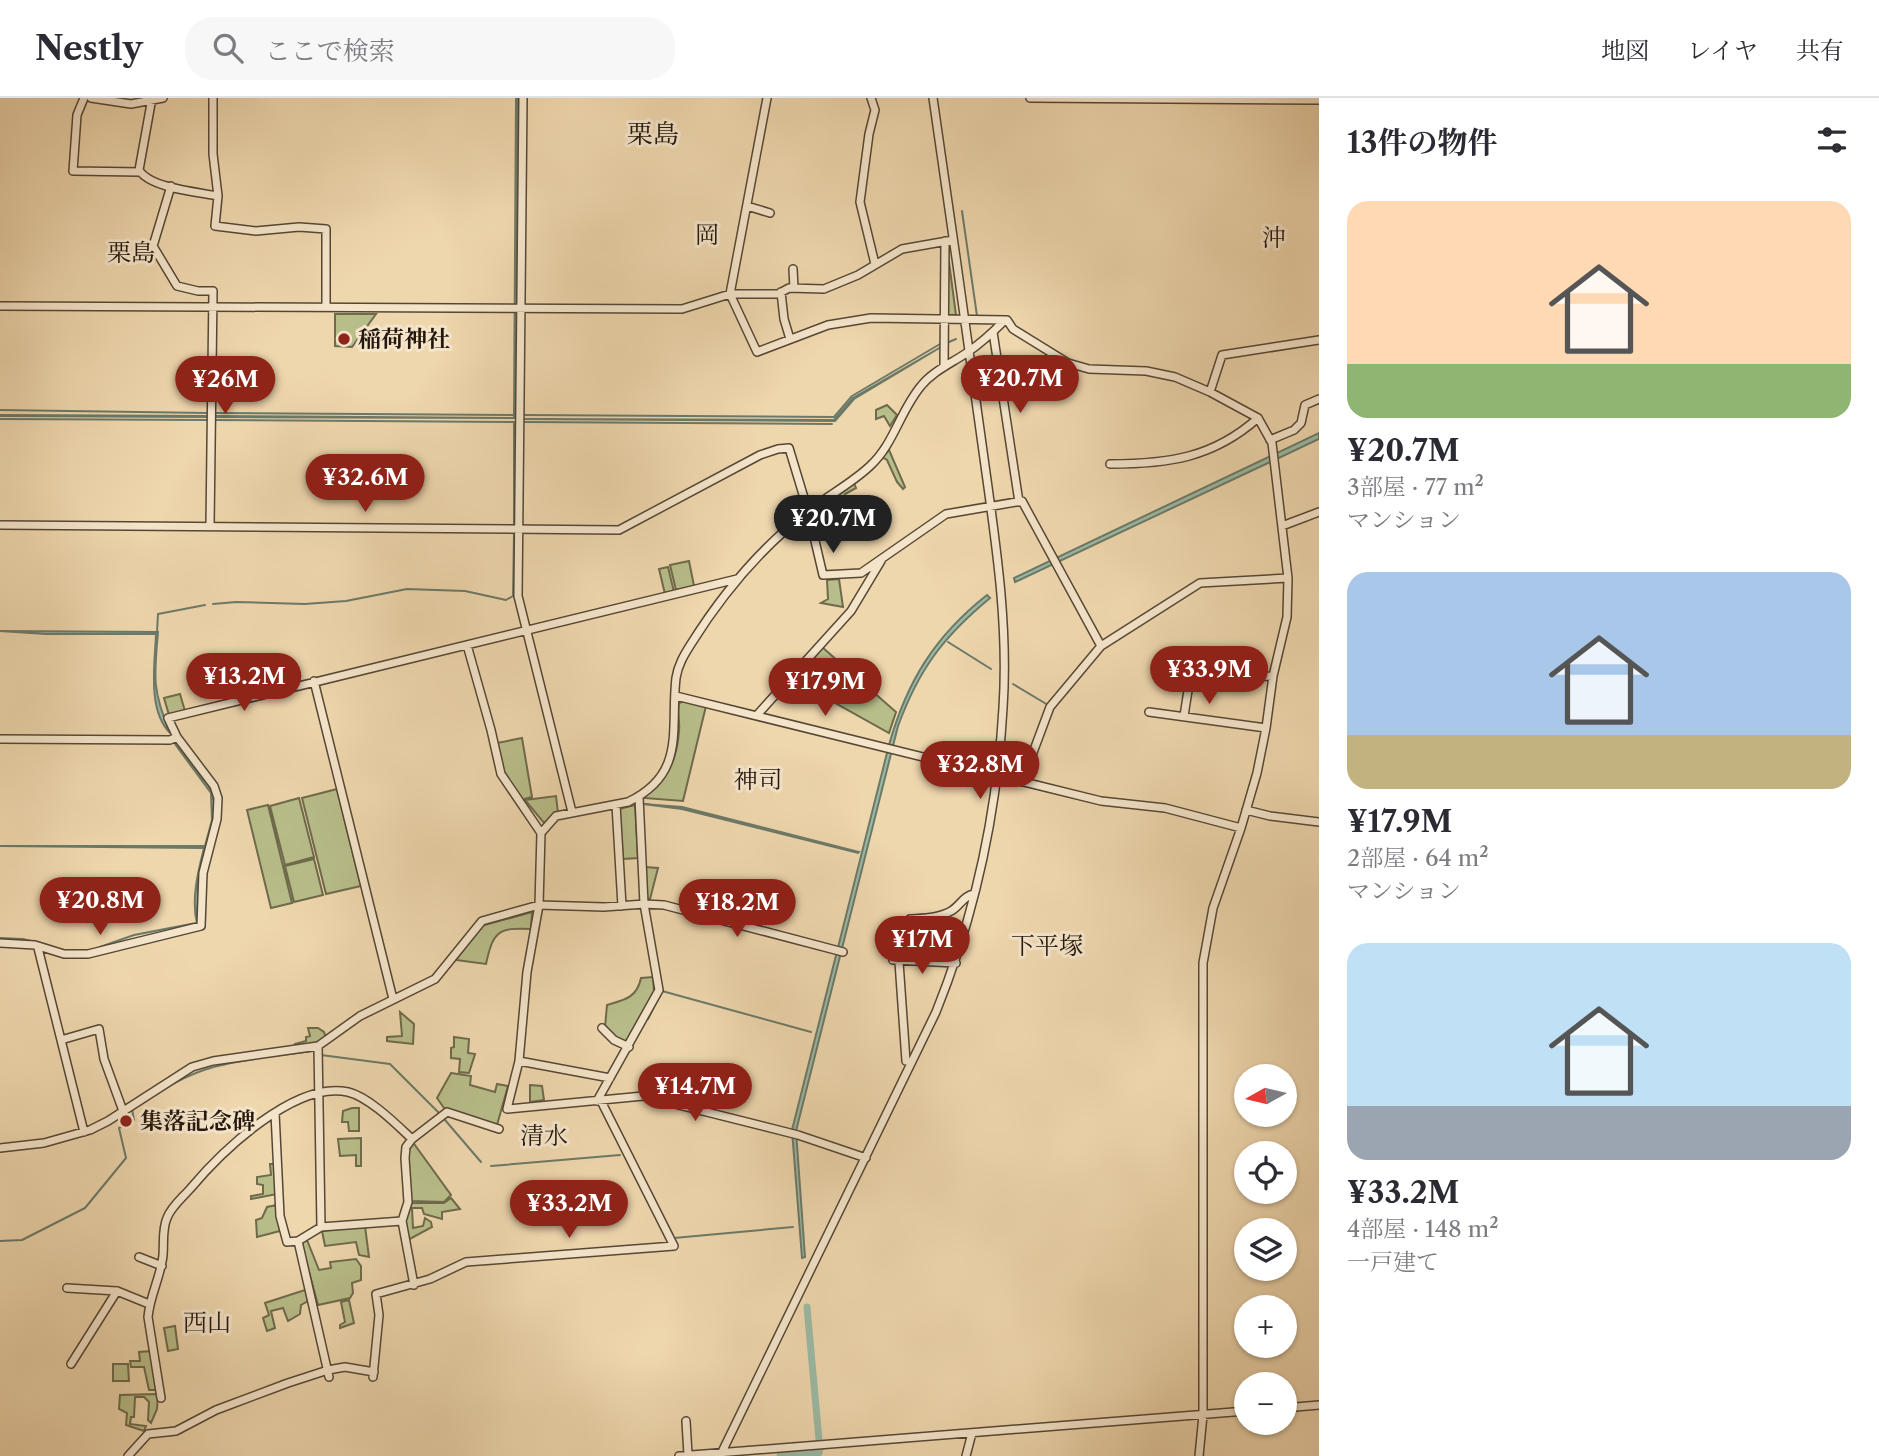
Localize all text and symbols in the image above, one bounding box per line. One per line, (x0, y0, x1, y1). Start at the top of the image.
search box (185, 17, 675, 80)
text: Nestly (35, 28, 143, 69)
icon: search (209, 29, 247, 67)
text: ここで検索 (265, 35, 395, 67)
text: 地図 (1601, 36, 1649, 65)
text: レイヤ (1687, 36, 1758, 65)
text: 共有 (1796, 36, 1844, 65)
district label: 栗島 (627, 118, 679, 150)
icon: filters (1813, 121, 1851, 159)
text: 13件の物件 (1347, 124, 1497, 161)
district label: 岡 (695, 220, 719, 249)
district label: 沖 (1262, 223, 1286, 252)
district label: 栗島 (107, 238, 155, 267)
icon: home (1536, 246, 1662, 372)
place label: 稲荷神社 (358, 325, 450, 353)
marker: 稲荷神社 (336, 331, 352, 347)
pin: ¥26M (184, 356, 266, 416)
pin: ¥20.7M (963, 356, 1077, 415)
text: ¥20.7M (977, 364, 1063, 392)
text: ¥26M (191, 365, 259, 393)
text: ¥20.7M (1347, 432, 1459, 469)
pin: ¥32.6M (308, 454, 422, 514)
text: ¥32.6M (322, 463, 408, 491)
text: 3部屋 · 77 m² (1347, 473, 1484, 501)
pin: ¥20.7M (776, 496, 890, 555)
text: ¥20.7M (790, 504, 876, 532)
text: マンション (1347, 506, 1461, 534)
icon: home (1536, 617, 1662, 743)
pin: ¥33.9M (1152, 646, 1266, 706)
pin: ¥13.2M (187, 654, 301, 713)
text: ¥33.9M (1166, 655, 1252, 683)
pin: ¥17.9M (768, 658, 882, 718)
text: ¥13.2M (202, 662, 286, 690)
text: ¥17.9M (785, 667, 865, 695)
pin: ¥32.8M (923, 742, 1037, 801)
text: ¥32.8M (936, 750, 1024, 778)
district label: 神司 (734, 765, 782, 794)
text: ¥17.9M (1347, 803, 1452, 840)
text: 2部屋 · 64 m² (1347, 844, 1489, 872)
text: マンション (1347, 877, 1461, 905)
pin: ¥20.8M (43, 878, 157, 937)
pin: ¥18.2M (680, 880, 794, 939)
text: ¥20.8M (56, 886, 144, 914)
text: ¥18.2M (695, 888, 779, 916)
pin: ¥17M (881, 916, 963, 976)
text: ¥17M (891, 925, 953, 953)
district label: 下平塚 (1011, 931, 1083, 960)
icon: home (1536, 988, 1662, 1114)
pin: ¥14.7M (638, 1063, 752, 1123)
north arrow (1234, 1064, 1297, 1127)
map controls (1234, 1064, 1297, 1435)
text: ¥14.7M (654, 1072, 736, 1100)
place label: 集落記念碑 (140, 1107, 255, 1135)
marker: 集落記念碑 (118, 1113, 134, 1129)
district label: 清水 (520, 1121, 568, 1150)
button: locate (1234, 1141, 1297, 1204)
text: ¥33.2M (1347, 1174, 1459, 1211)
pin: ¥33.2M (512, 1180, 626, 1240)
text: ¥33.2M (526, 1189, 612, 1217)
text: 4部屋 · 148 m² (1347, 1215, 1499, 1243)
button: layers (1234, 1218, 1297, 1281)
text: 一戸建て (1347, 1248, 1439, 1276)
button: + (1234, 1295, 1297, 1358)
district label: 西山 (183, 1308, 231, 1337)
button: − (1234, 1372, 1297, 1435)

